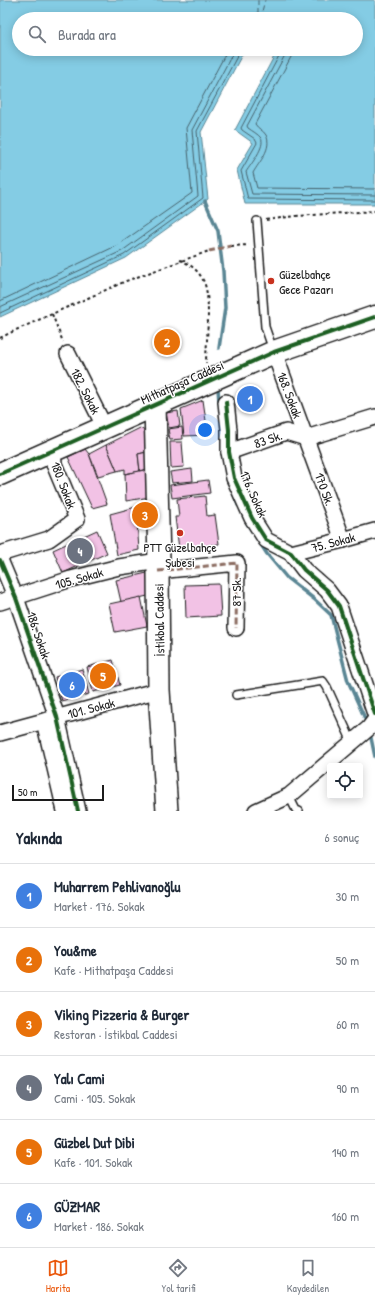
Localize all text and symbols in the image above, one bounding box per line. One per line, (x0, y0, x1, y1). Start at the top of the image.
search box (12, 12, 363, 56)
icon: search (26, 23, 48, 45)
text: Burada ara (58, 24, 116, 45)
place label: Güzelbahçe Gece Pazarı (279, 265, 334, 298)
marker: Güzelbahçe Gece Pazarı (266, 276, 276, 286)
pin: 2 (154, 327, 180, 357)
street label: Mithatpaşa Caddesi (138, 356, 226, 408)
street label: 182. Sokak (67, 365, 105, 418)
street label: 168. Sokak (273, 369, 307, 421)
pin: 1 (237, 384, 263, 414)
your location (195, 420, 215, 440)
street label: 83 Sk. (252, 426, 285, 452)
street label: 180. Sokak (47, 459, 81, 512)
street label: 176. Sokak (236, 468, 272, 521)
street label: 170 Sk. (311, 470, 339, 508)
pin: 3 (132, 500, 158, 530)
street label: 75. Sokak (309, 527, 358, 556)
marker: PTT Güzelbahçe Şubesi (175, 528, 185, 538)
pin: 4 (67, 536, 93, 566)
place label: PTT Güzelbahçe Şubesi (143, 538, 217, 571)
street label: 105. Sokak (53, 562, 106, 593)
street label: 87 Sk. (227, 577, 245, 607)
street label: İstikbal Caddesi (149, 583, 169, 657)
street label: 186. Sokak (23, 609, 56, 661)
pin: 5 (90, 661, 116, 691)
pin: 6 (59, 670, 85, 700)
street label: 101. Sokak (65, 693, 117, 723)
map controls (327, 763, 363, 799)
button: locate (327, 763, 363, 799)
scale bar (12, 783, 104, 802)
text: 50 m (18, 785, 38, 799)
text: Yakında (16, 826, 62, 849)
text: 6 sonuç (324, 828, 359, 846)
text: Muharrem Pehlivanoğlu (54, 876, 180, 897)
text: 1 (27, 887, 31, 905)
text: 30 m (336, 887, 359, 905)
text: Market · 176. Sokak (54, 897, 145, 915)
text: You&me (54, 940, 97, 961)
text: 2 (26, 951, 32, 969)
text: 50 m (336, 951, 359, 969)
text: Kafe · Mithatpaşa Caddesi (54, 961, 174, 979)
text: Viking Pizzeria & Burger (54, 1004, 189, 1025)
text: 3 (26, 1015, 32, 1033)
text: 60 m (336, 1015, 359, 1033)
text: Restoran · İstikbal Caddesi (54, 1025, 178, 1043)
text: Yalı Cami (54, 1068, 105, 1089)
text: 4 (27, 1079, 31, 1097)
text: 90 m (337, 1079, 359, 1097)
text: Cami · 105. Sokak (54, 1089, 135, 1107)
text: Güzbel Dut Dibi (54, 1132, 135, 1153)
text: 5 (26, 1143, 32, 1161)
text: 140 m (332, 1143, 359, 1161)
text: Kafe · 101. Sokak (54, 1153, 132, 1171)
text: GÜZMAR (54, 1196, 100, 1217)
text: 6 (26, 1207, 32, 1225)
text: 160 m (331, 1207, 359, 1225)
text: Market · 186. Sokak (54, 1217, 144, 1235)
tab: Harita (46, 1257, 70, 1295)
tab: Yol tarifi (161, 1257, 195, 1295)
tab: Kaydedilen (287, 1257, 329, 1295)

